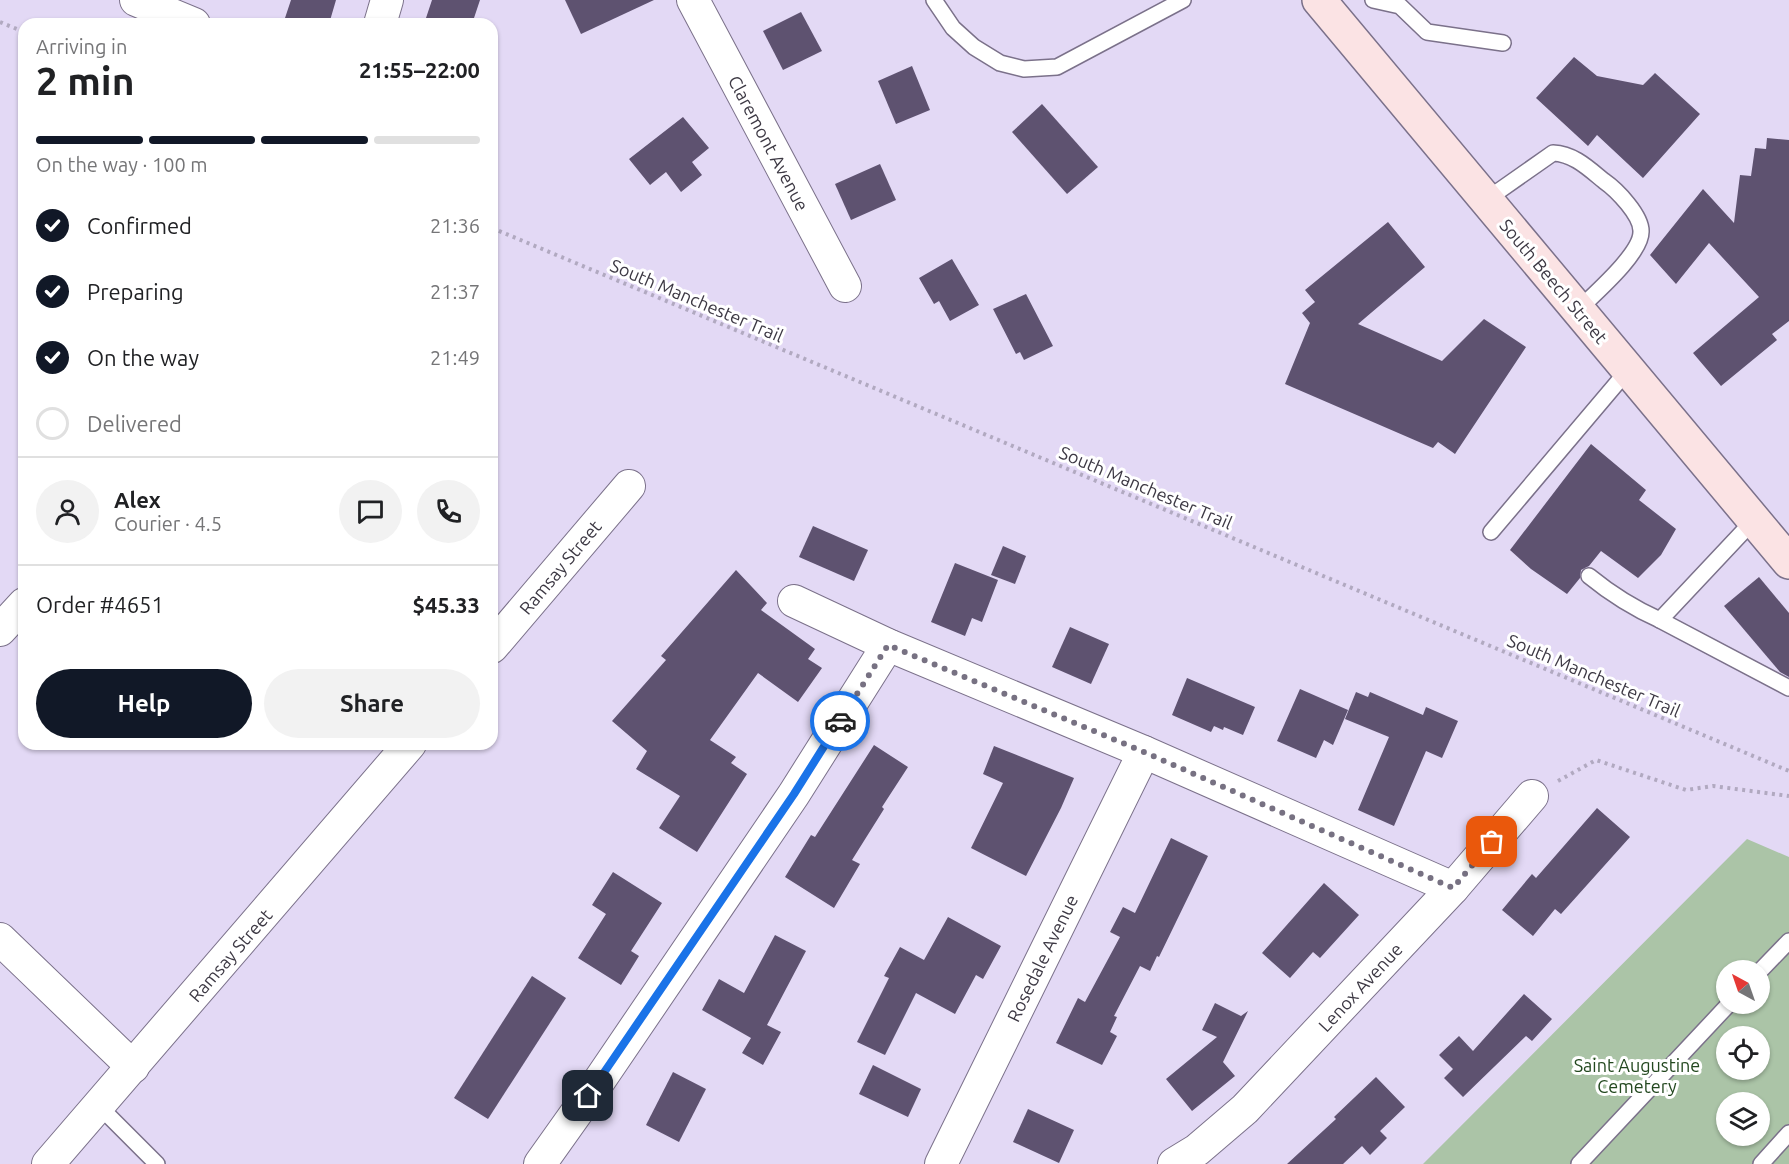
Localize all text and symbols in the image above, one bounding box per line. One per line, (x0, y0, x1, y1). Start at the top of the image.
text: Arriving in (36, 35, 127, 58)
text: 21:55–22:00 (359, 57, 480, 82)
text: 2 min (36, 59, 135, 102)
street label: Claremont Avenue (725, 72, 813, 214)
text: On the way · 100 m (36, 153, 208, 176)
icon: check (36, 209, 69, 242)
text: Confirmed (87, 213, 192, 238)
text: 21:36 (430, 214, 480, 237)
street label: South Beech Street (1496, 215, 1612, 347)
street label: South Manchester Trail (608, 255, 787, 346)
icon: check (36, 275, 69, 308)
text: Preparing (87, 279, 184, 304)
text: 21:37 (430, 280, 480, 303)
icon: check (36, 341, 69, 374)
text: On the way (87, 345, 199, 370)
text: 21:49 (430, 346, 480, 369)
text: Delivered (87, 411, 182, 436)
street label: South Manchester Trail (1057, 442, 1236, 533)
button: person (36, 480, 99, 543)
button: chat (339, 480, 402, 543)
button: phone (417, 480, 480, 543)
text: Alex (114, 487, 161, 512)
text: Courier · 4.5 (114, 512, 222, 535)
street label: Ramsay Street (515, 516, 605, 618)
text: Order #4651 (36, 592, 164, 617)
text: $45.33 (413, 592, 480, 617)
street label: South Manchester Trail (1505, 630, 1684, 721)
button: Help (36, 669, 252, 738)
button: Share (264, 669, 480, 738)
courier (810, 691, 870, 751)
icon: car (824, 705, 857, 738)
pin (1466, 816, 1517, 867)
icon: bag (1475, 825, 1508, 858)
street label: Rosedale Avenue (1003, 891, 1081, 1025)
street label: Ramsay Street (184, 905, 276, 1005)
street label: Lenox Avenue (1314, 939, 1406, 1035)
north arrow (1716, 960, 1770, 1014)
map controls (1716, 960, 1770, 1146)
button: locate (1716, 1026, 1770, 1080)
park label: Saint Augustine Cemetery (1574, 1055, 1700, 1096)
pin (562, 1070, 613, 1121)
icon: home (571, 1079, 604, 1112)
button: layers (1716, 1092, 1770, 1146)

